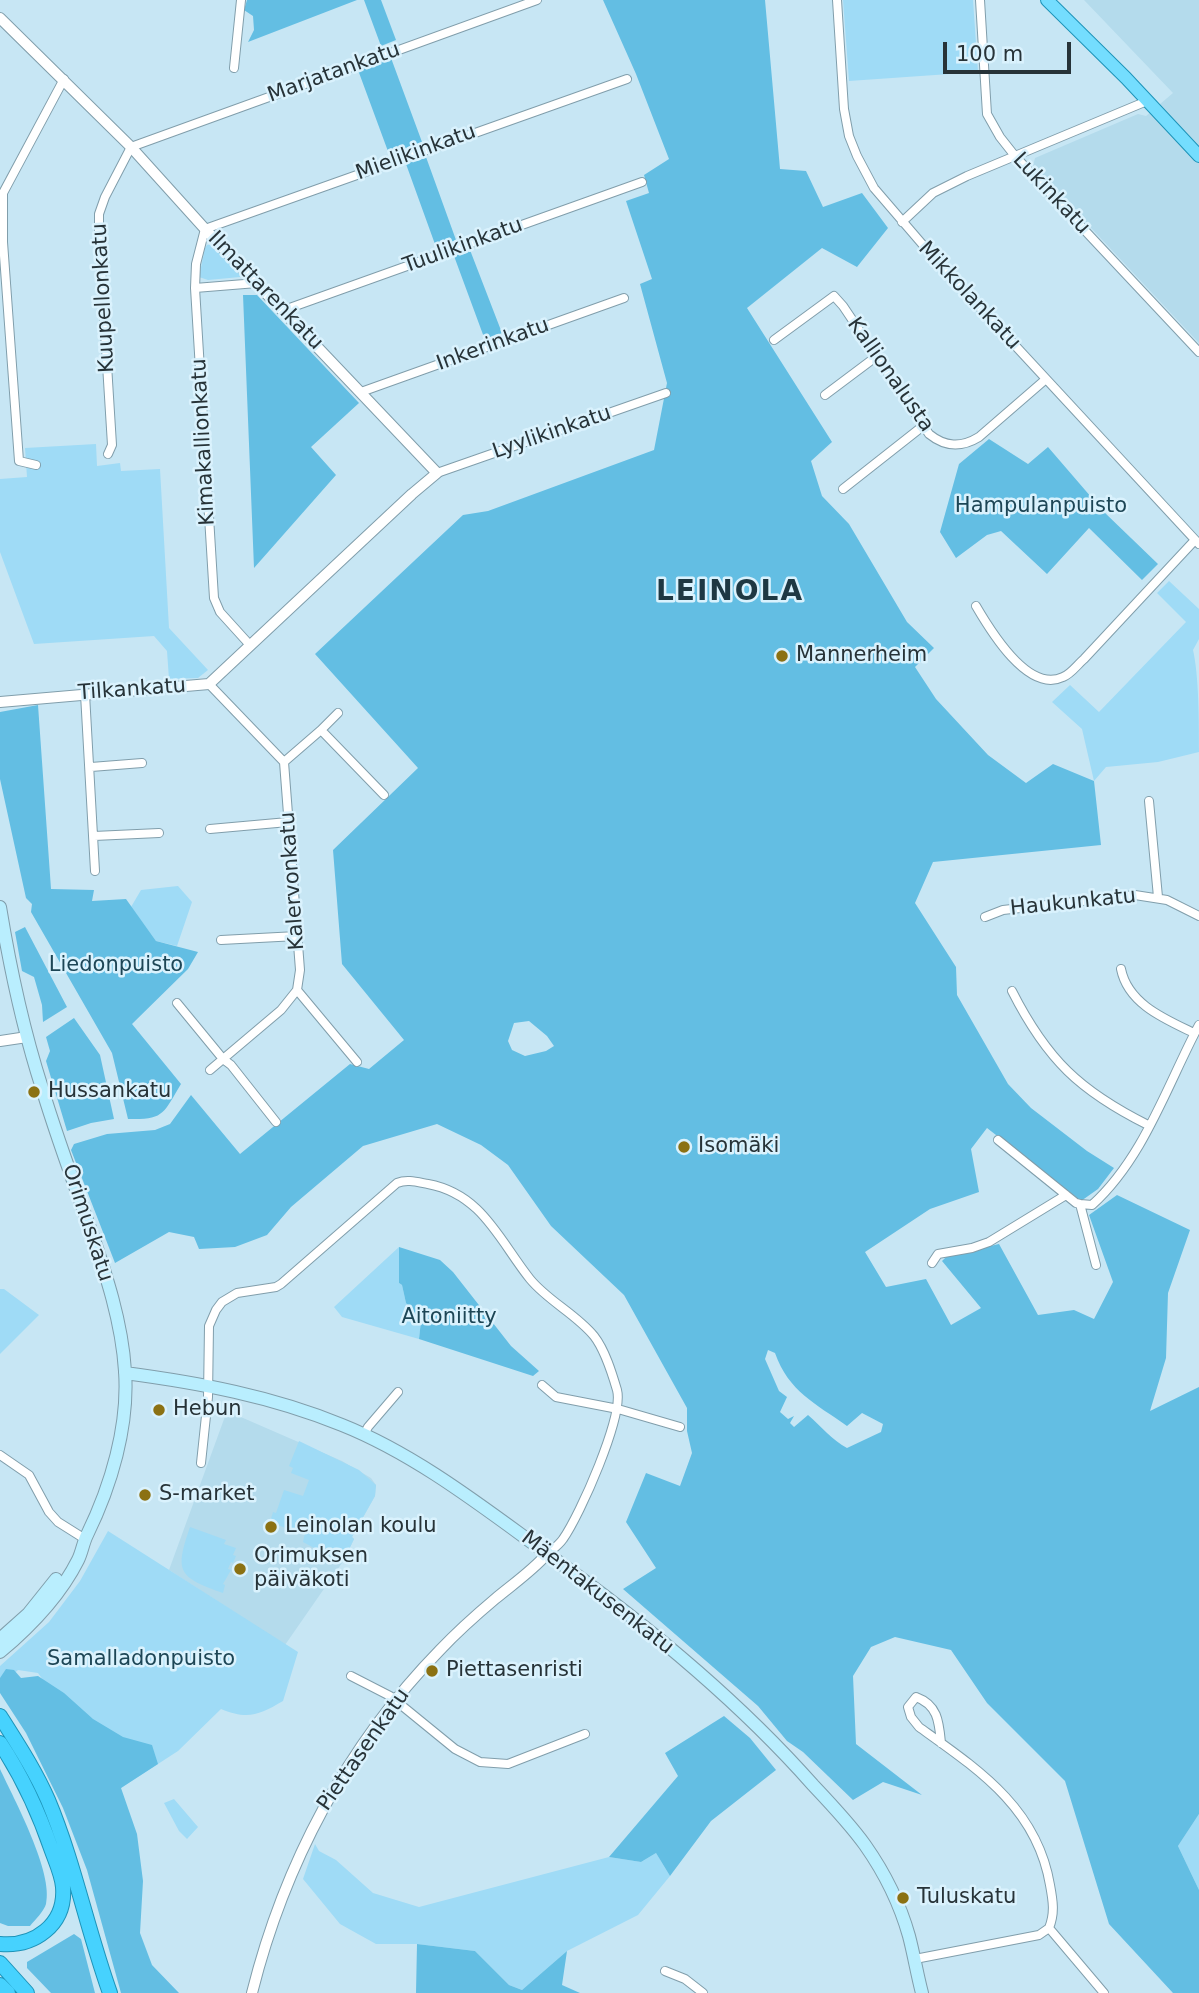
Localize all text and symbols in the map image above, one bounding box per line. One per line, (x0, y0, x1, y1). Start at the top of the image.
scale bar (947, 28, 1075, 72)
street label: Marjatankatu (264, 37, 404, 109)
text: 100 m (956, 42, 1023, 66)
street label: Mielikinkatu (352, 120, 480, 186)
street label: Lukinkatu (1007, 148, 1095, 240)
street label: Tuulikinkatu (400, 213, 526, 279)
street label: Kuupellonkatu (88, 223, 120, 373)
street label: Ilmattarenkatu (202, 226, 328, 356)
street label: Mikkolankatu (913, 237, 1025, 355)
street label: Inkerinkatu (433, 313, 553, 377)
street label: Kallionalusta (841, 313, 939, 437)
street label: Kimakallionkatu (187, 358, 221, 526)
street label: Lyylikinkatu (489, 401, 615, 465)
park label: Hampulanpuisto (955, 494, 1127, 520)
district label: LEINOLA (657, 576, 803, 610)
place label: Mannerheim (796, 643, 927, 669)
marker: Mannerheim (774, 648, 790, 664)
street label: Tilkankatu (77, 674, 187, 706)
street label: Kalervonkatu (276, 811, 310, 951)
street label: Haukunkatu (1009, 884, 1137, 922)
park label: Liedonpuisto (49, 953, 183, 979)
place label: Hussankatu (48, 1079, 171, 1105)
marker: Hussankatu (26, 1084, 42, 1100)
place label: Isomäki (698, 1134, 779, 1160)
marker: Isomäki (676, 1139, 692, 1155)
street label: Orimuskatu (56, 1161, 118, 1285)
park label: Aitoniitty (401, 1305, 497, 1331)
place label: Hebun (173, 1397, 242, 1423)
marker: Hebun (151, 1402, 167, 1418)
place label: S-market (159, 1482, 254, 1508)
marker: S-market (137, 1487, 153, 1503)
place label: Leinolan koulu (285, 1514, 437, 1540)
marker: Leinolan koulu (263, 1519, 279, 1535)
street label: Mäentakusenkatu (516, 1526, 678, 1660)
place label: Orimuksen päiväkoti (254, 1544, 368, 1594)
marker: Orimuksen päiväkoti (232, 1561, 248, 1577)
park label: Samalladonpuisto (47, 1647, 235, 1673)
place label: Piettasenristi (446, 1658, 583, 1684)
marker: Piettasenristi (424, 1663, 440, 1679)
street label: Piettasenkatu (312, 1684, 416, 1816)
place label: Tuluskatu (917, 1885, 1016, 1911)
marker: Tuluskatu (895, 1890, 911, 1906)

